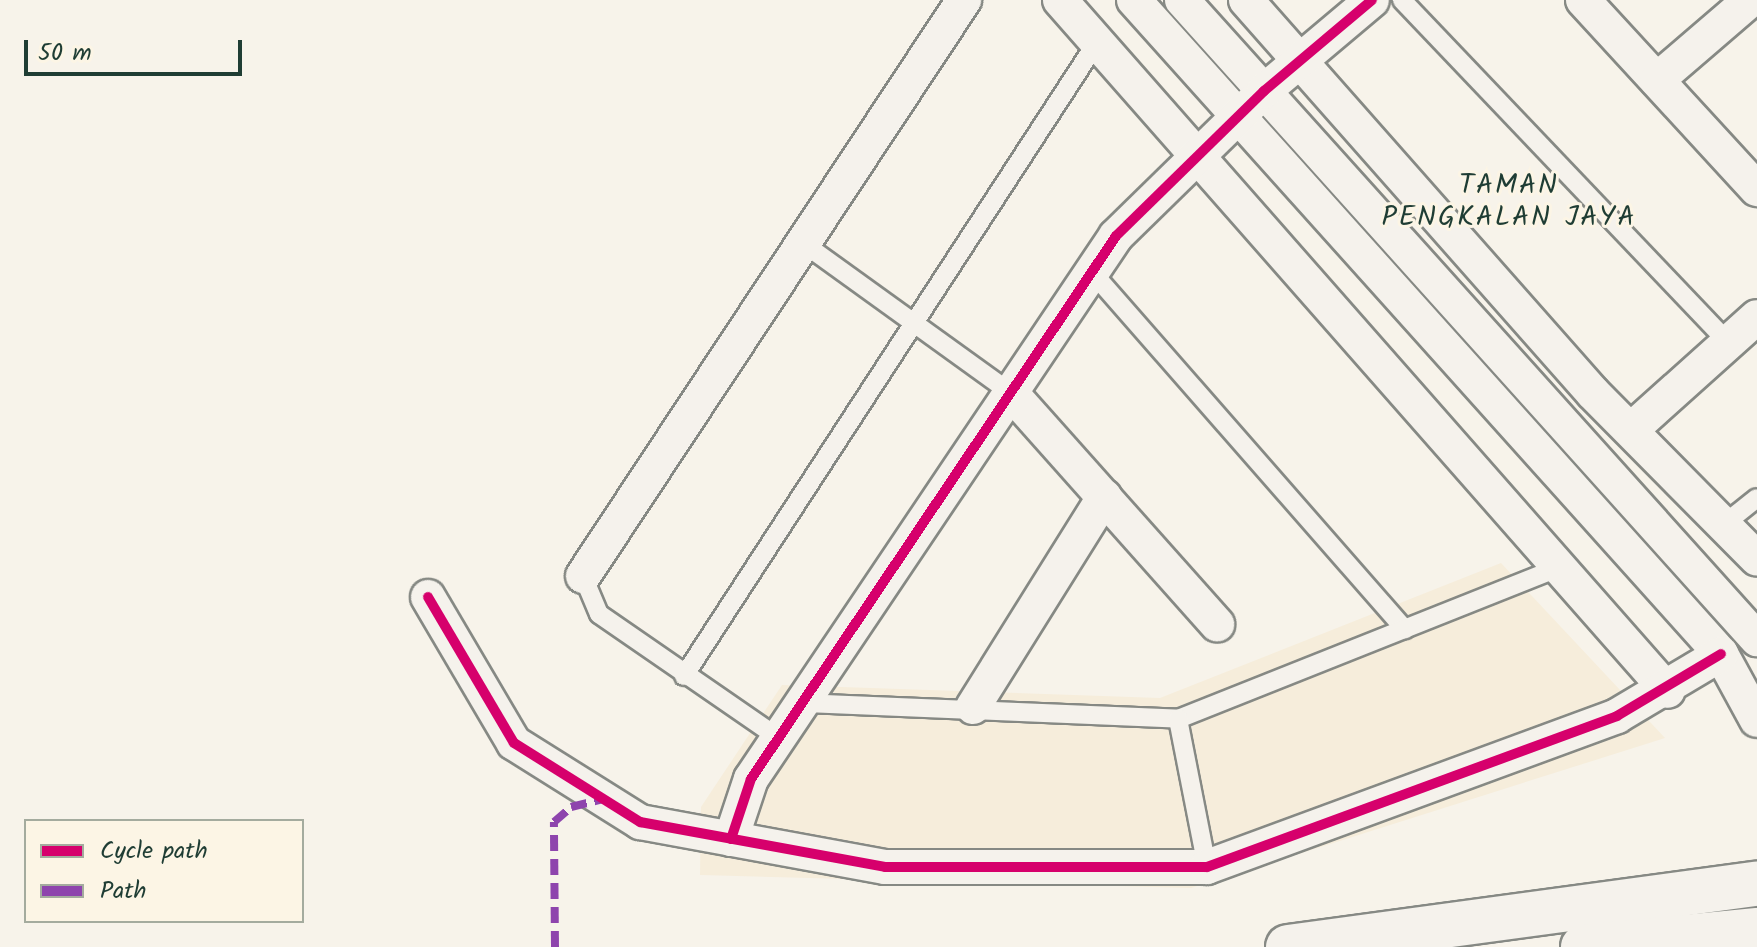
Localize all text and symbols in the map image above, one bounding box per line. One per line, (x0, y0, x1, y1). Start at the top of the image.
scale bar (28, 24, 246, 74)
text: 50 m (38, 34, 92, 73)
district label: TAMAN PENGKALAN JAYA (1382, 169, 1636, 235)
legend (24, 819, 304, 923)
text: Cycle path (100, 832, 208, 871)
text: Path (100, 872, 146, 911)

